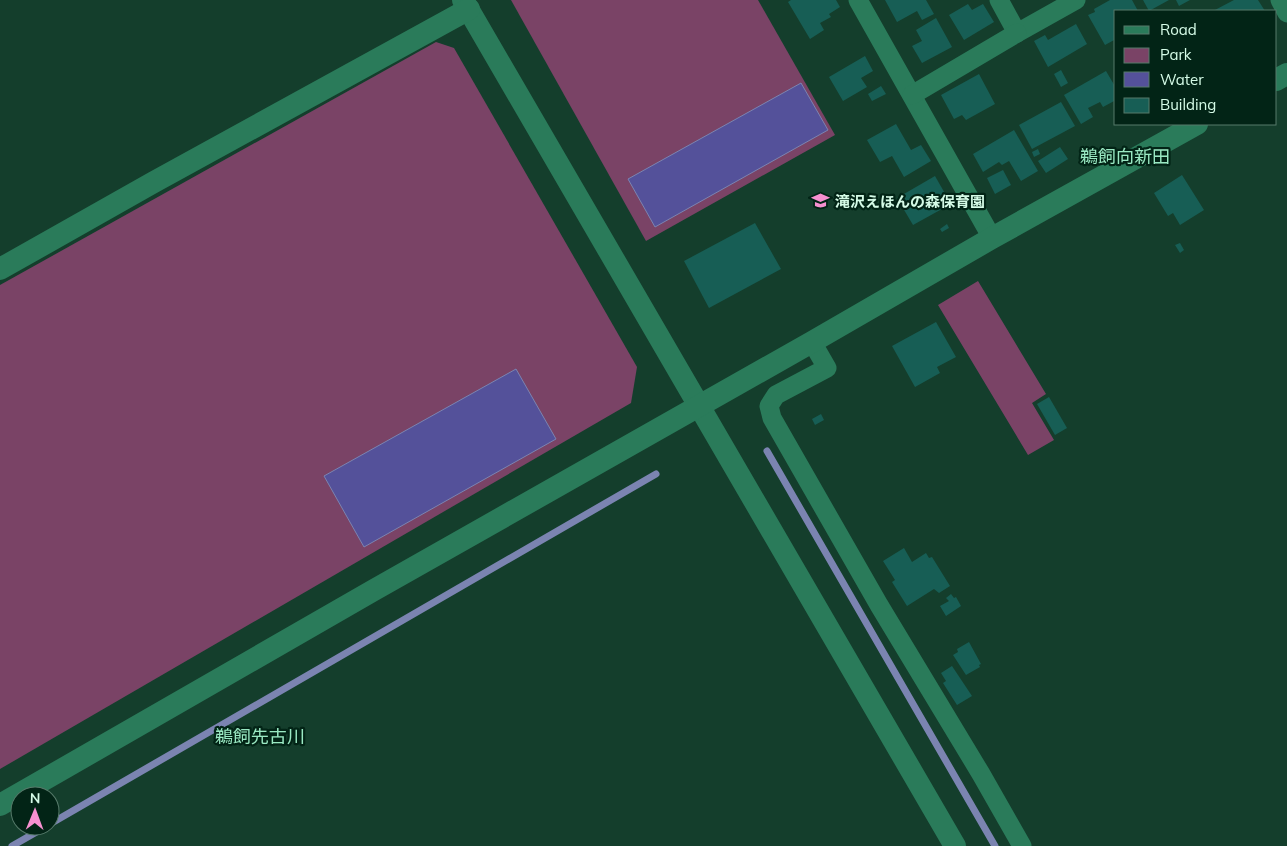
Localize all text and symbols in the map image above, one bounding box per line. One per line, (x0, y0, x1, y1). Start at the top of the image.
legend (1114, 10, 1277, 125)
text: Road (1160, 20, 1197, 39)
text: Park (1160, 45, 1192, 64)
text: Water (1160, 70, 1204, 89)
text: Building (1160, 95, 1216, 114)
district label: 鵜飼向新田 (1080, 145, 1170, 168)
school or university icon: 滝沢えほんの森保育園 (811, 191, 831, 211)
place label: 滝沢えほんの森保育園 (835, 192, 985, 211)
district label: 鵜飼先古川 (215, 725, 305, 748)
north arrow (10, 786, 60, 836)
text: N (30, 789, 41, 807)

